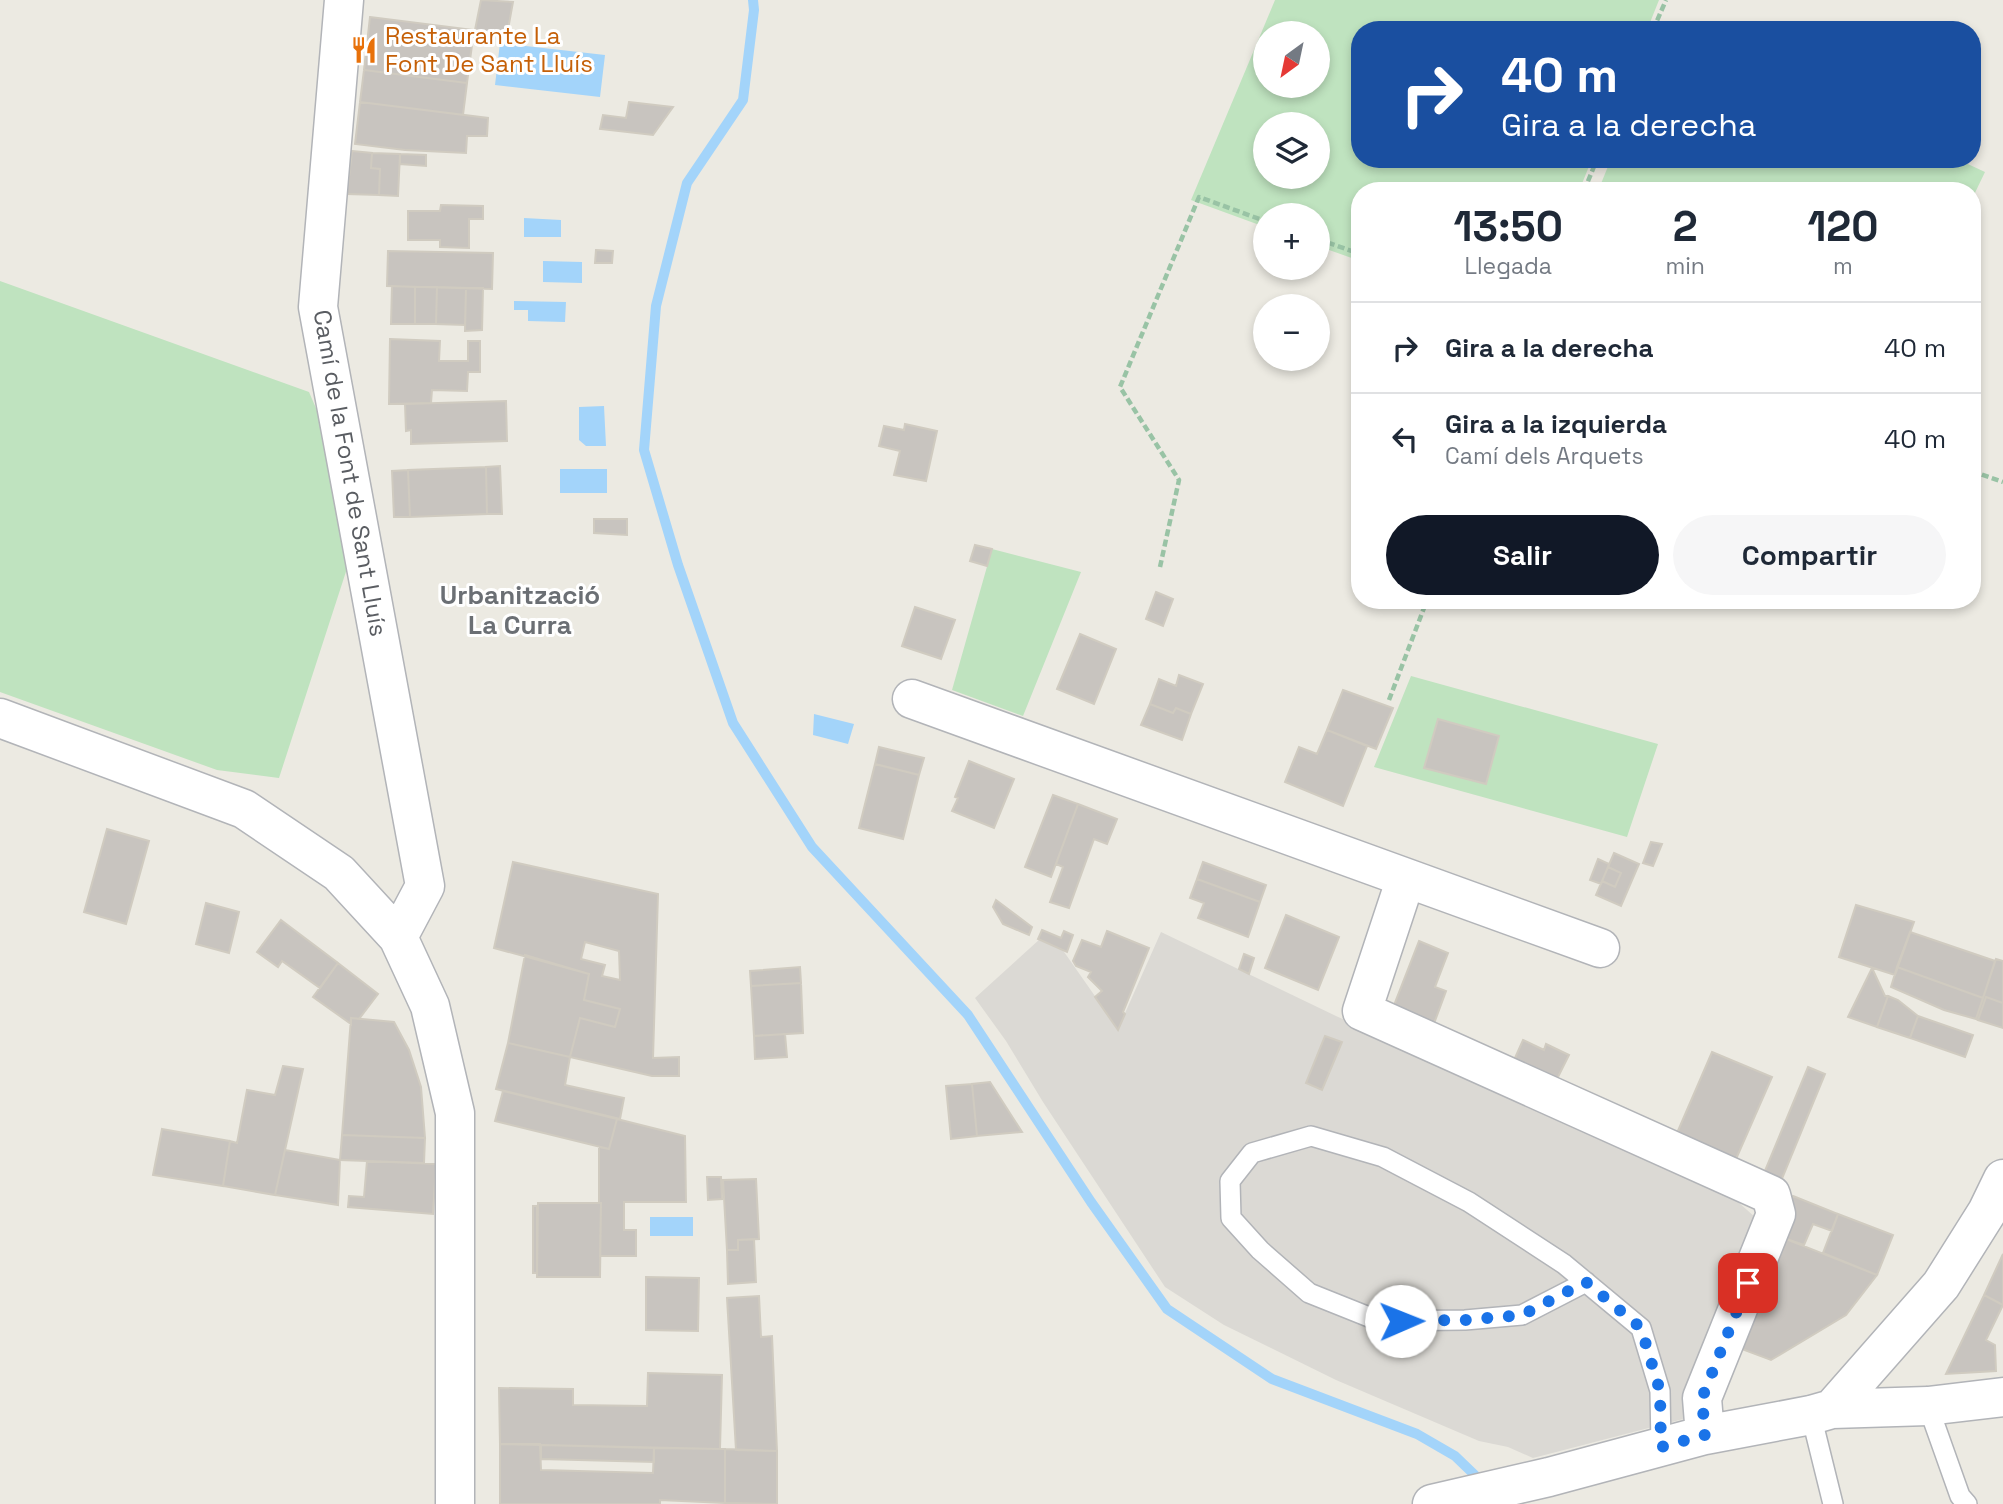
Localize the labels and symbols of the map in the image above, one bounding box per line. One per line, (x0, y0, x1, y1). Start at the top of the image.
place label: Restaurante La Font De Sant Lluís (385, 20, 593, 79)
north arrow (1253, 21, 1330, 98)
restaurant icon: Restaurante La Font De Sant Lluís (349, 35, 379, 65)
street label: Camí de la Font de Sant Lluís (306, 307, 394, 639)
district label: Urbanització La Curra (440, 578, 600, 642)
pin (1718, 1253, 1778, 1313)
position arrow (1364, 1284, 1438, 1358)

